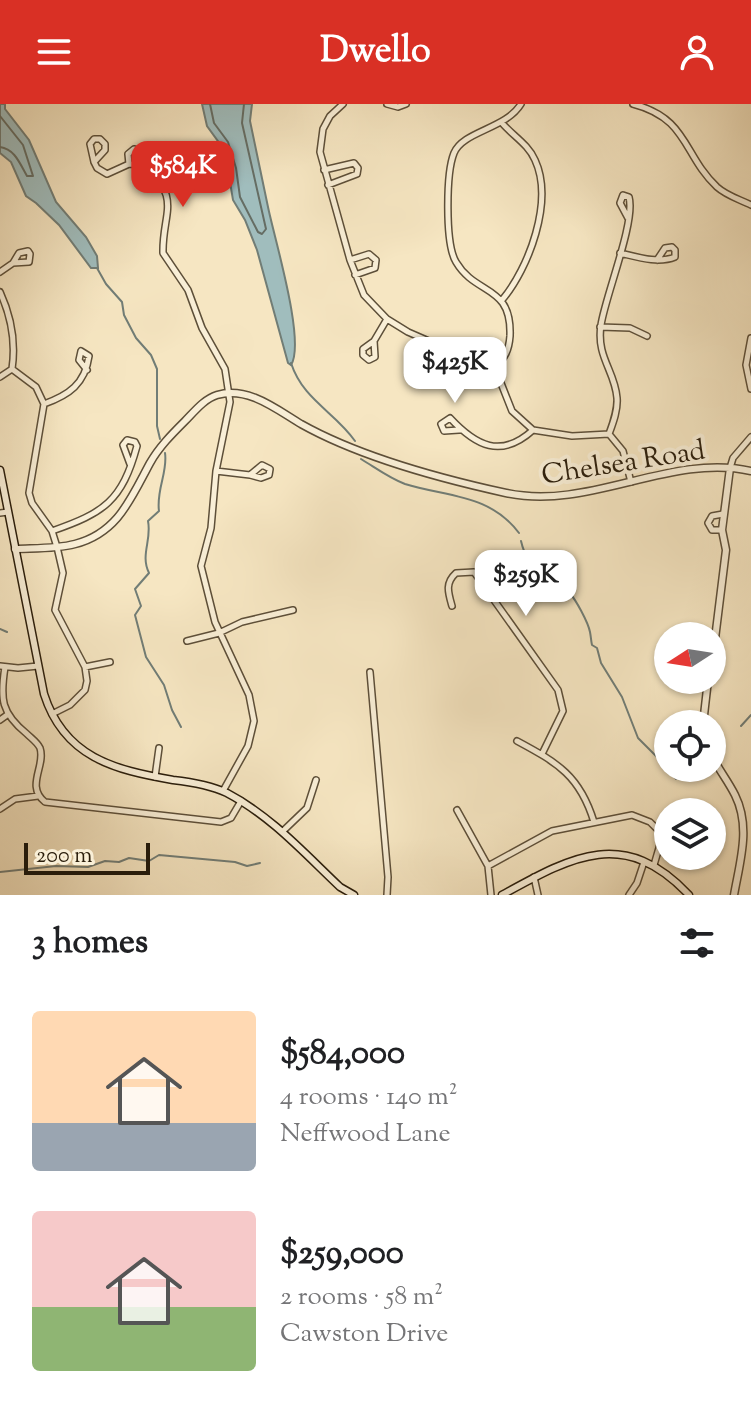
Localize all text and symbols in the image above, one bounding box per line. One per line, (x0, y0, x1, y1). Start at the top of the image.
text: Dwello (320, 26, 431, 78)
icon: menu (32, 30, 76, 74)
icon: person (675, 30, 719, 74)
pin: $584K (127, 141, 239, 209)
text: $584K (149, 148, 217, 185)
pin: $425K (399, 337, 511, 405)
text: $425K (422, 344, 488, 381)
street label: Chelsea Road (539, 431, 708, 497)
pin: $259K (470, 550, 582, 618)
text: $259K (493, 557, 559, 594)
north arrow (654, 622, 726, 694)
map controls (654, 622, 726, 870)
button: locate (654, 710, 726, 782)
button: layers (654, 798, 726, 870)
scale bar (24, 839, 150, 875)
text: 200 m (36, 841, 92, 873)
text: 3 homes (32, 919, 148, 968)
icon: filters (675, 921, 719, 965)
text: $584,000 (280, 1030, 405, 1079)
icon: home (96, 1043, 192, 1139)
text: 4 rooms · 140 m² (280, 1079, 457, 1116)
text: Neffwood Lane (280, 1116, 451, 1153)
text: $259,000 (280, 1230, 404, 1279)
icon: home (96, 1243, 192, 1339)
text: 2 rooms · 58 m² (280, 1279, 443, 1316)
text: Cawston Drive (280, 1316, 448, 1353)

